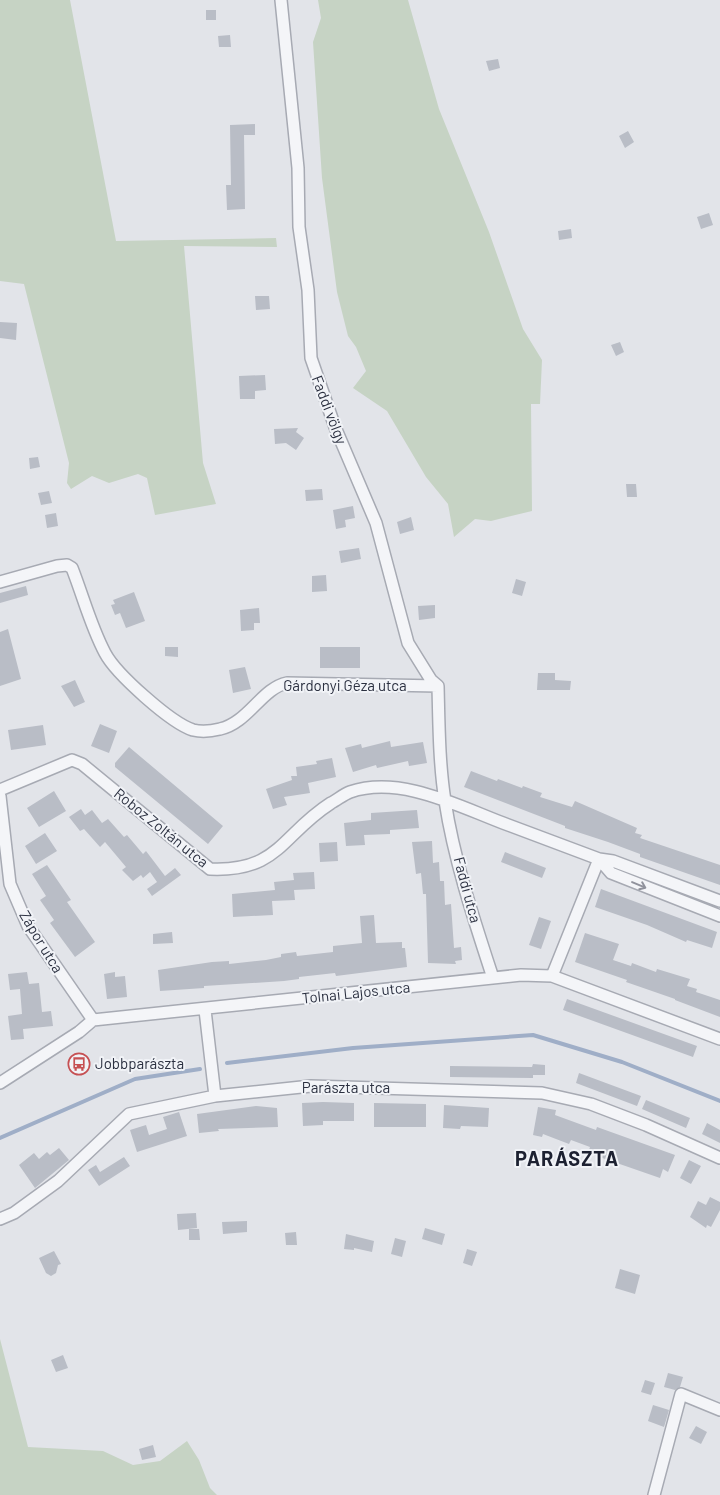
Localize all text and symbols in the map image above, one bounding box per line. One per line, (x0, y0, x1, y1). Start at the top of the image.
street label: Faddi völgy (309, 373, 351, 447)
street label: Gárdonyi Géza utca (283, 676, 407, 694)
street label: Roboz Zoltán utca (111, 784, 212, 871)
street label: Faddi utca (451, 855, 485, 925)
one-way arrow (631, 880, 646, 890)
street label: Zápor utca (16, 907, 67, 976)
street label: Tolnai Lajos utca (301, 977, 411, 1007)
bus stop icon: Jobbparászta (67, 1052, 91, 1076)
place label: Jobbparászta (95, 1054, 184, 1072)
street label: Parászta utca (302, 1078, 390, 1096)
district label: PARÁSZTA (515, 1146, 619, 1170)

